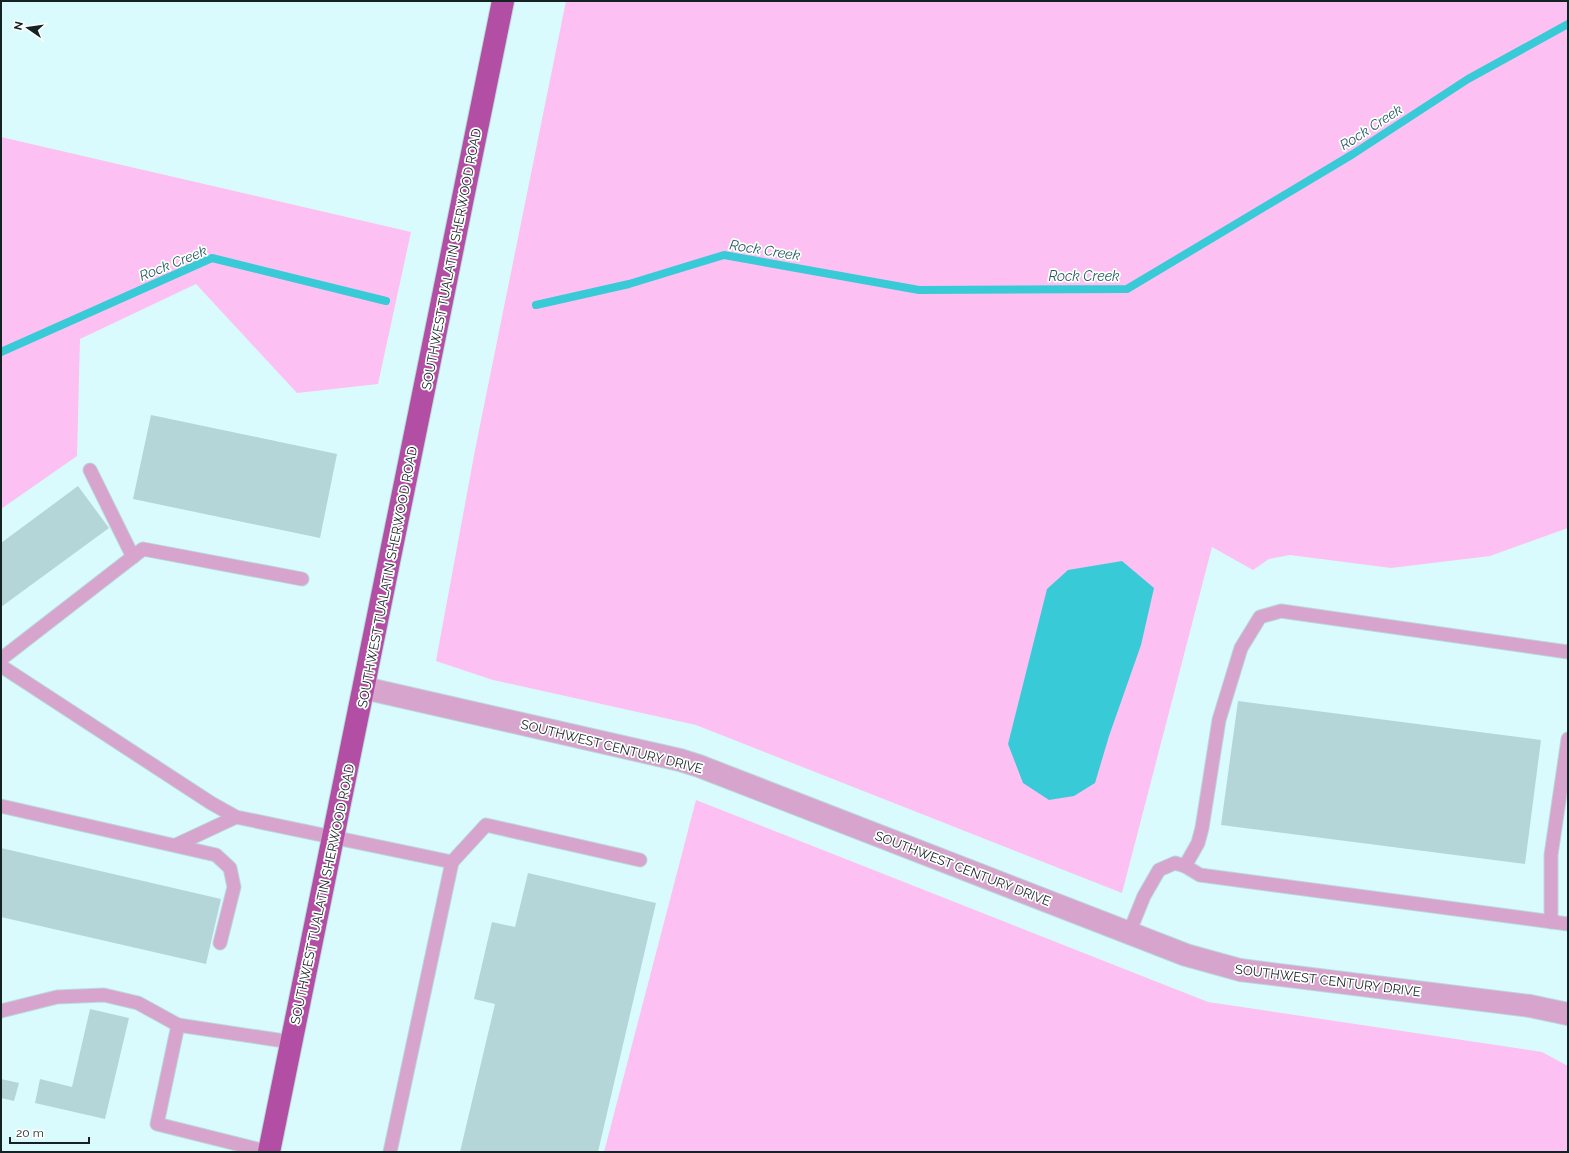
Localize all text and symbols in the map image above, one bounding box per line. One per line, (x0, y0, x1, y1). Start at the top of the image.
north arrow (8, 8, 48, 48)
text: N (11, 20, 26, 31)
water label: Rock Creek (1337, 101, 1406, 153)
street label: SOUTHWEST TUALATIN SHERWOOD ROAD (419, 127, 484, 391)
water label: Rock Creek (729, 237, 802, 264)
water label: Rock Creek (137, 242, 209, 284)
water label: Rock Creek (1048, 268, 1120, 284)
street label: SOUTHWEST TUALATIN SHERWOOD ROAD (355, 445, 420, 709)
street label: SOUTHWEST CENTURY DRIVE (519, 717, 704, 776)
street label: SOUTHWEST TUALATIN SHERWOOD ROAD (288, 762, 357, 1026)
street label: SOUTHWEST CENTURY DRIVE (873, 828, 1053, 909)
street label: SOUTHWEST CENTURY DRIVE (1234, 962, 1422, 999)
scale bar (10, 1119, 89, 1145)
text: 20 m (16, 1126, 44, 1140)

